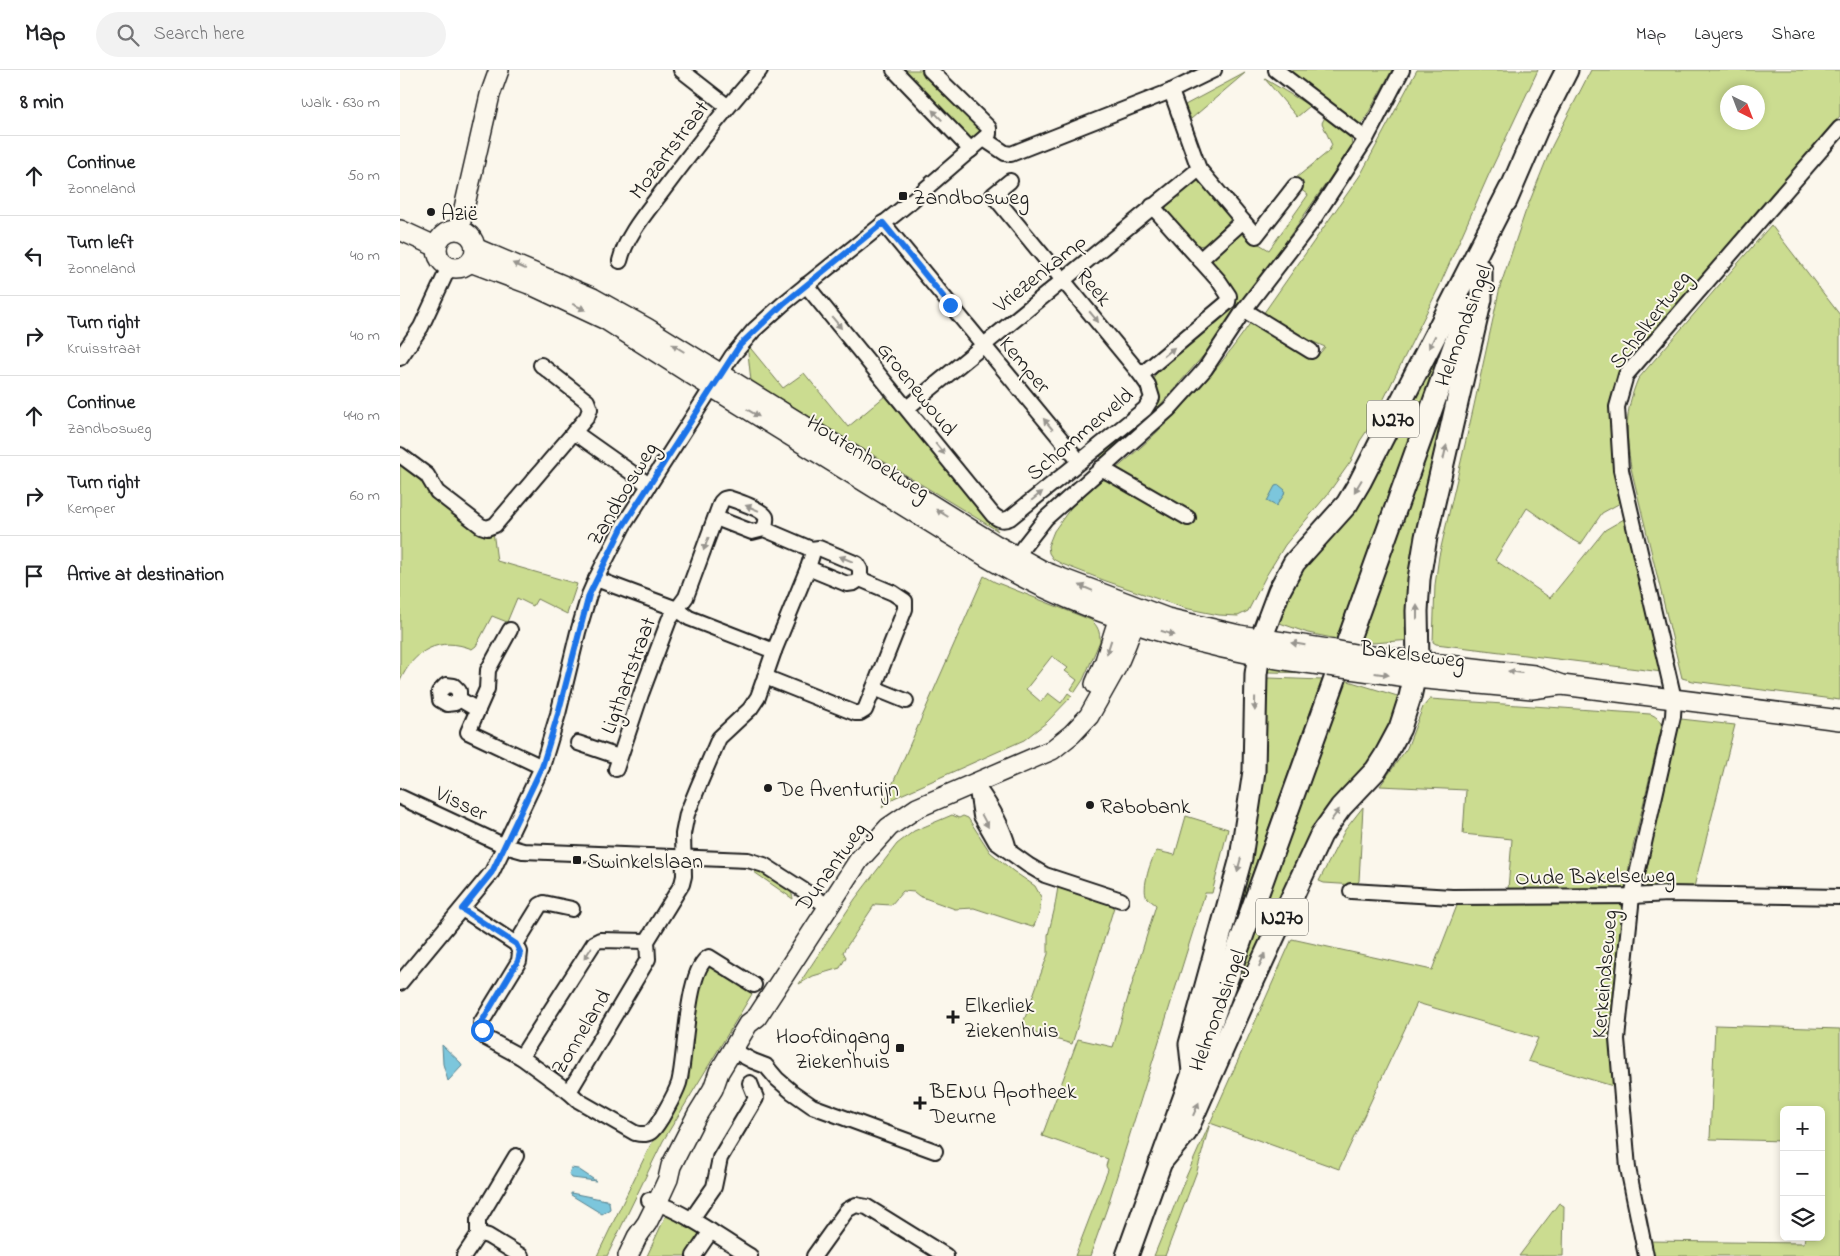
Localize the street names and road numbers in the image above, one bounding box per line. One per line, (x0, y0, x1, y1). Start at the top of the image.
street label: Mozartstraat (623, 94, 719, 207)
street label: Vriezenkamp (987, 227, 1094, 322)
street label: Helmondsingel (1428, 261, 1503, 392)
street label: Reek (1067, 262, 1119, 314)
street label: Schalkertweg (1602, 265, 1701, 378)
street label: Kemper (990, 330, 1057, 402)
street label: Groenewoud (868, 336, 964, 444)
street label: Schommerveld (1020, 381, 1142, 490)
road number: N270 (1367, 400, 1419, 438)
street label: Houtenhoekweg (799, 408, 936, 510)
street label: Zandbosweg (580, 436, 668, 553)
street label: Ligthartstraat (594, 612, 667, 739)
street label: Bakelseweg (1357, 634, 1467, 679)
street label: Visser (428, 778, 492, 831)
street label: Dunantweg (788, 816, 877, 921)
street label: Oude Bakelseweg (1515, 861, 1675, 896)
road number: N270 (1256, 899, 1308, 936)
street label: Kerkeindseweg (1584, 908, 1629, 1040)
street label: Helmondsingel (1182, 946, 1257, 1077)
street label: Zonneland (545, 984, 621, 1081)

